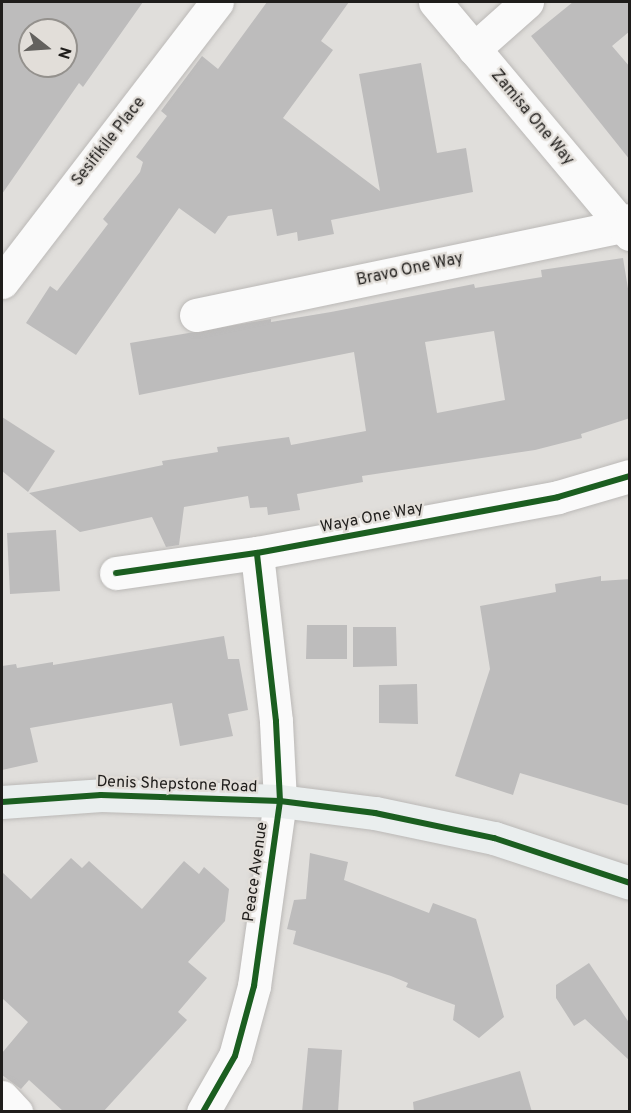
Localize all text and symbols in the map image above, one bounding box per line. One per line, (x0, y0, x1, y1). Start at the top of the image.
north arrow (18, 18, 78, 78)
text: N (52, 44, 75, 61)
street label: Zamisa One Way (486, 66, 578, 170)
street label: Sesifikile Place (68, 94, 150, 190)
street label: Bravo One Way (355, 249, 465, 291)
street label: Waya One Way (319, 499, 425, 537)
street label: Denis Shepstone Road (96, 773, 258, 797)
street label: Peace Avenue (239, 821, 273, 923)

